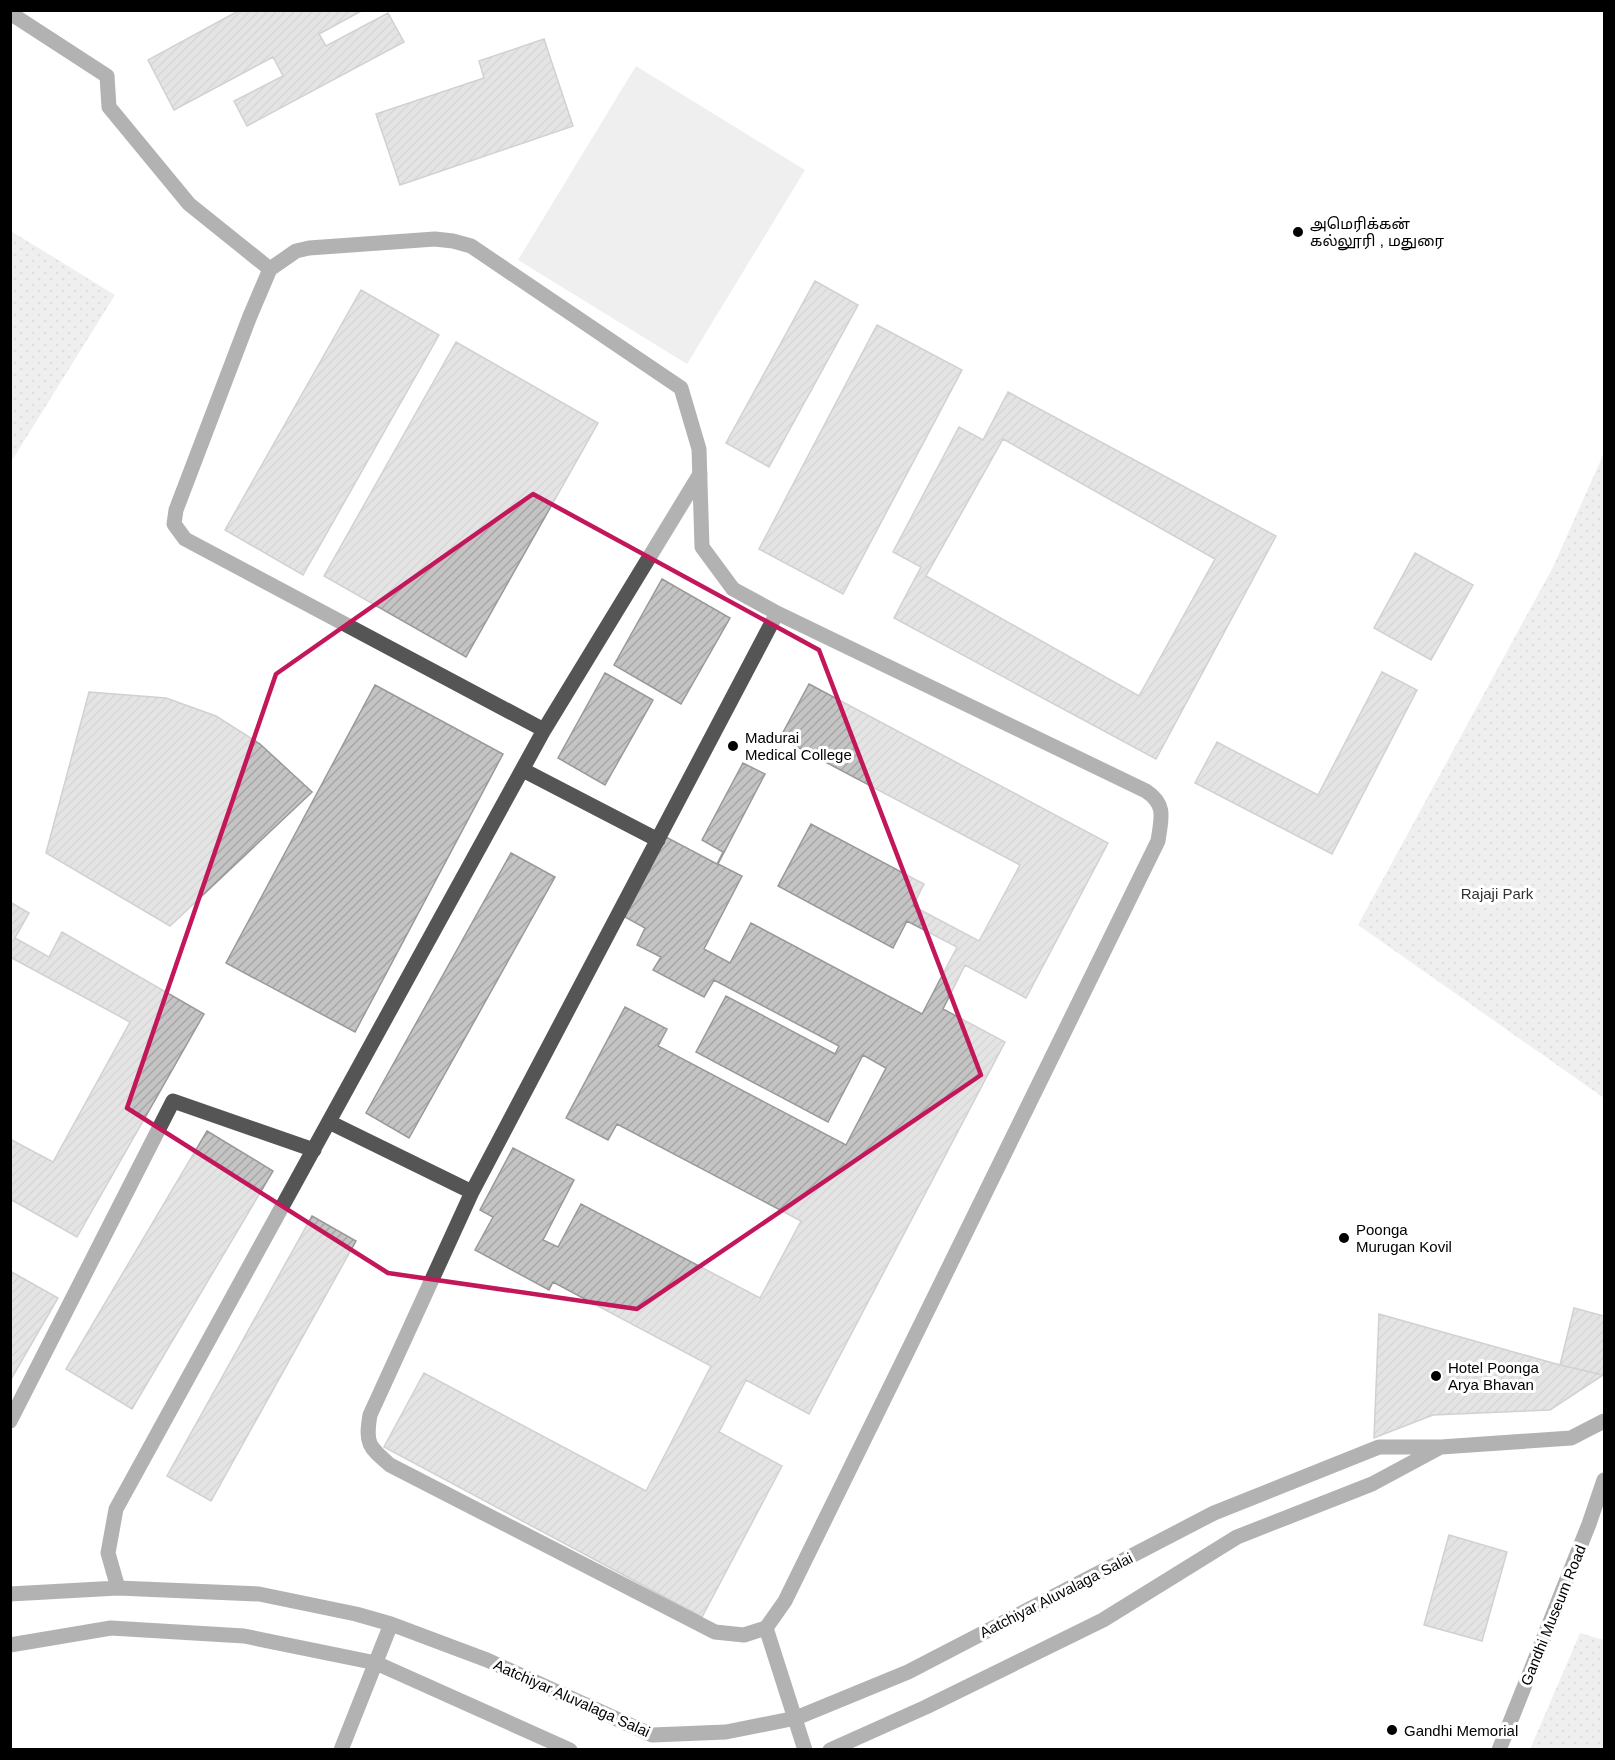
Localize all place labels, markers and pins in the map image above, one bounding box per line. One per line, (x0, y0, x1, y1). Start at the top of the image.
place label: அமெரிக்கன் கல்லூரி , மதுரை (1310, 215, 1445, 251)
marker: அமெரிக்கன் கல்லூரி , மதுரை (1291, 225, 1305, 239)
place label: Madurai Medical College (745, 729, 852, 763)
marker: Madurai Medical College (726, 739, 740, 753)
place label: Poonga Murugan Kovil (1356, 1221, 1452, 1255)
marker: Poonga Murugan Kovil (1337, 1231, 1351, 1245)
place label: Hotel Poonga Arya Bhavan (1448, 1359, 1540, 1393)
marker: Hotel Poonga Arya Bhavan (1429, 1369, 1443, 1383)
place label: Gandhi Memorial (1404, 1722, 1518, 1739)
marker: Gandhi Memorial (1385, 1723, 1399, 1737)

